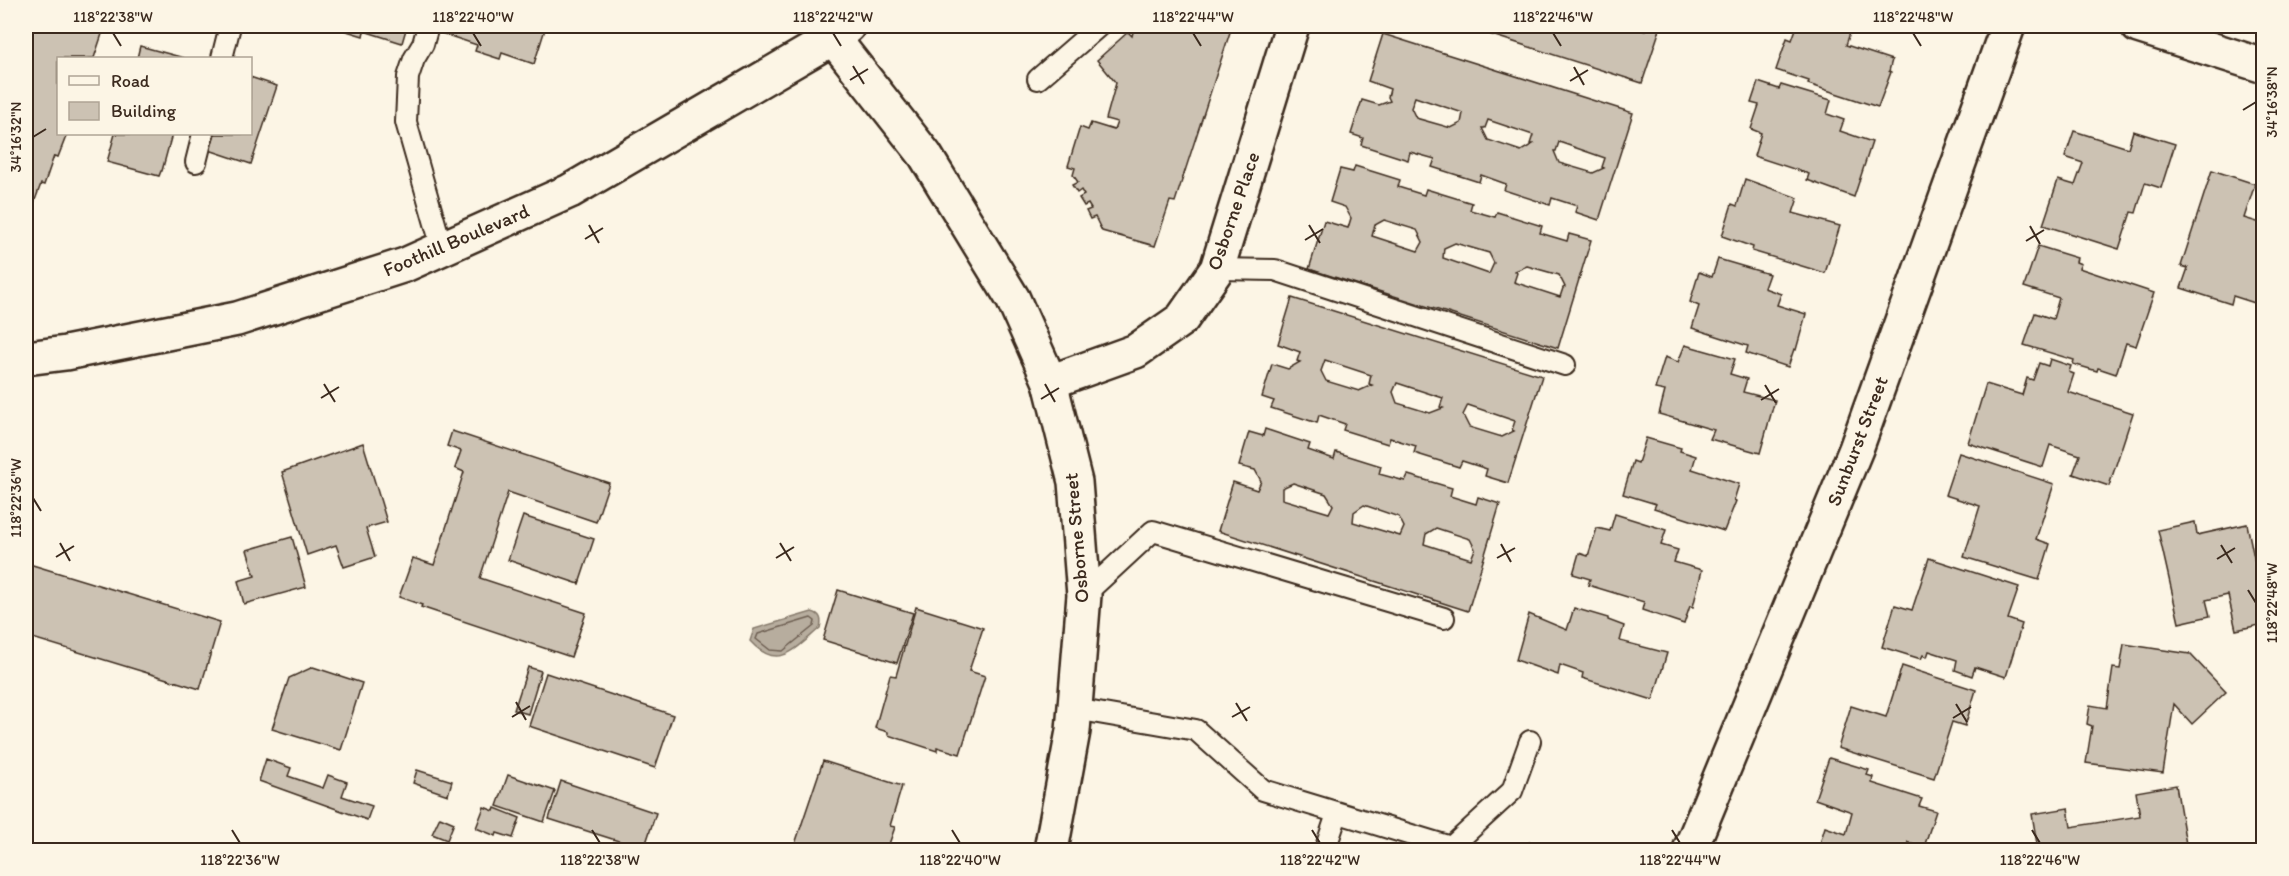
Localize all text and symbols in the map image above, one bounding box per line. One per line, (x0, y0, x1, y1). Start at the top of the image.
text: 118°22'38"W (73, 8, 153, 26)
text: 118°22'40"W (432, 8, 514, 26)
text: 118°22'42"W (793, 8, 873, 26)
text: 118°22'44"W (1152, 8, 1234, 26)
text: 118°22'46"W (1513, 8, 1593, 26)
text: 118°22'48"W (1873, 8, 1954, 26)
legend (57, 57, 252, 135)
text: 34°16'38"N (2263, 66, 2281, 138)
text: Road (111, 70, 150, 92)
text: Building (111, 100, 177, 122)
text: 34°16'32"N (7, 102, 25, 172)
street label: Osborne Place (1202, 149, 1264, 273)
street label: Foothill Boulevard (379, 198, 533, 282)
street label: Sunburst Street (1821, 372, 1893, 509)
text: 118°22'36"W (7, 458, 25, 538)
street label: Osborne Street (1058, 472, 1094, 604)
text: 118°22'48"W (2263, 562, 2281, 643)
text: 118°22'36"W (200, 851, 280, 869)
text: 118°22'38"W (560, 851, 640, 869)
text: 118°22'40"W (919, 851, 1001, 869)
text: 118°22'42"W (1280, 851, 1360, 869)
text: 118°22'44"W (1639, 851, 1721, 869)
text: 118°22'46"W (2000, 851, 2080, 869)

